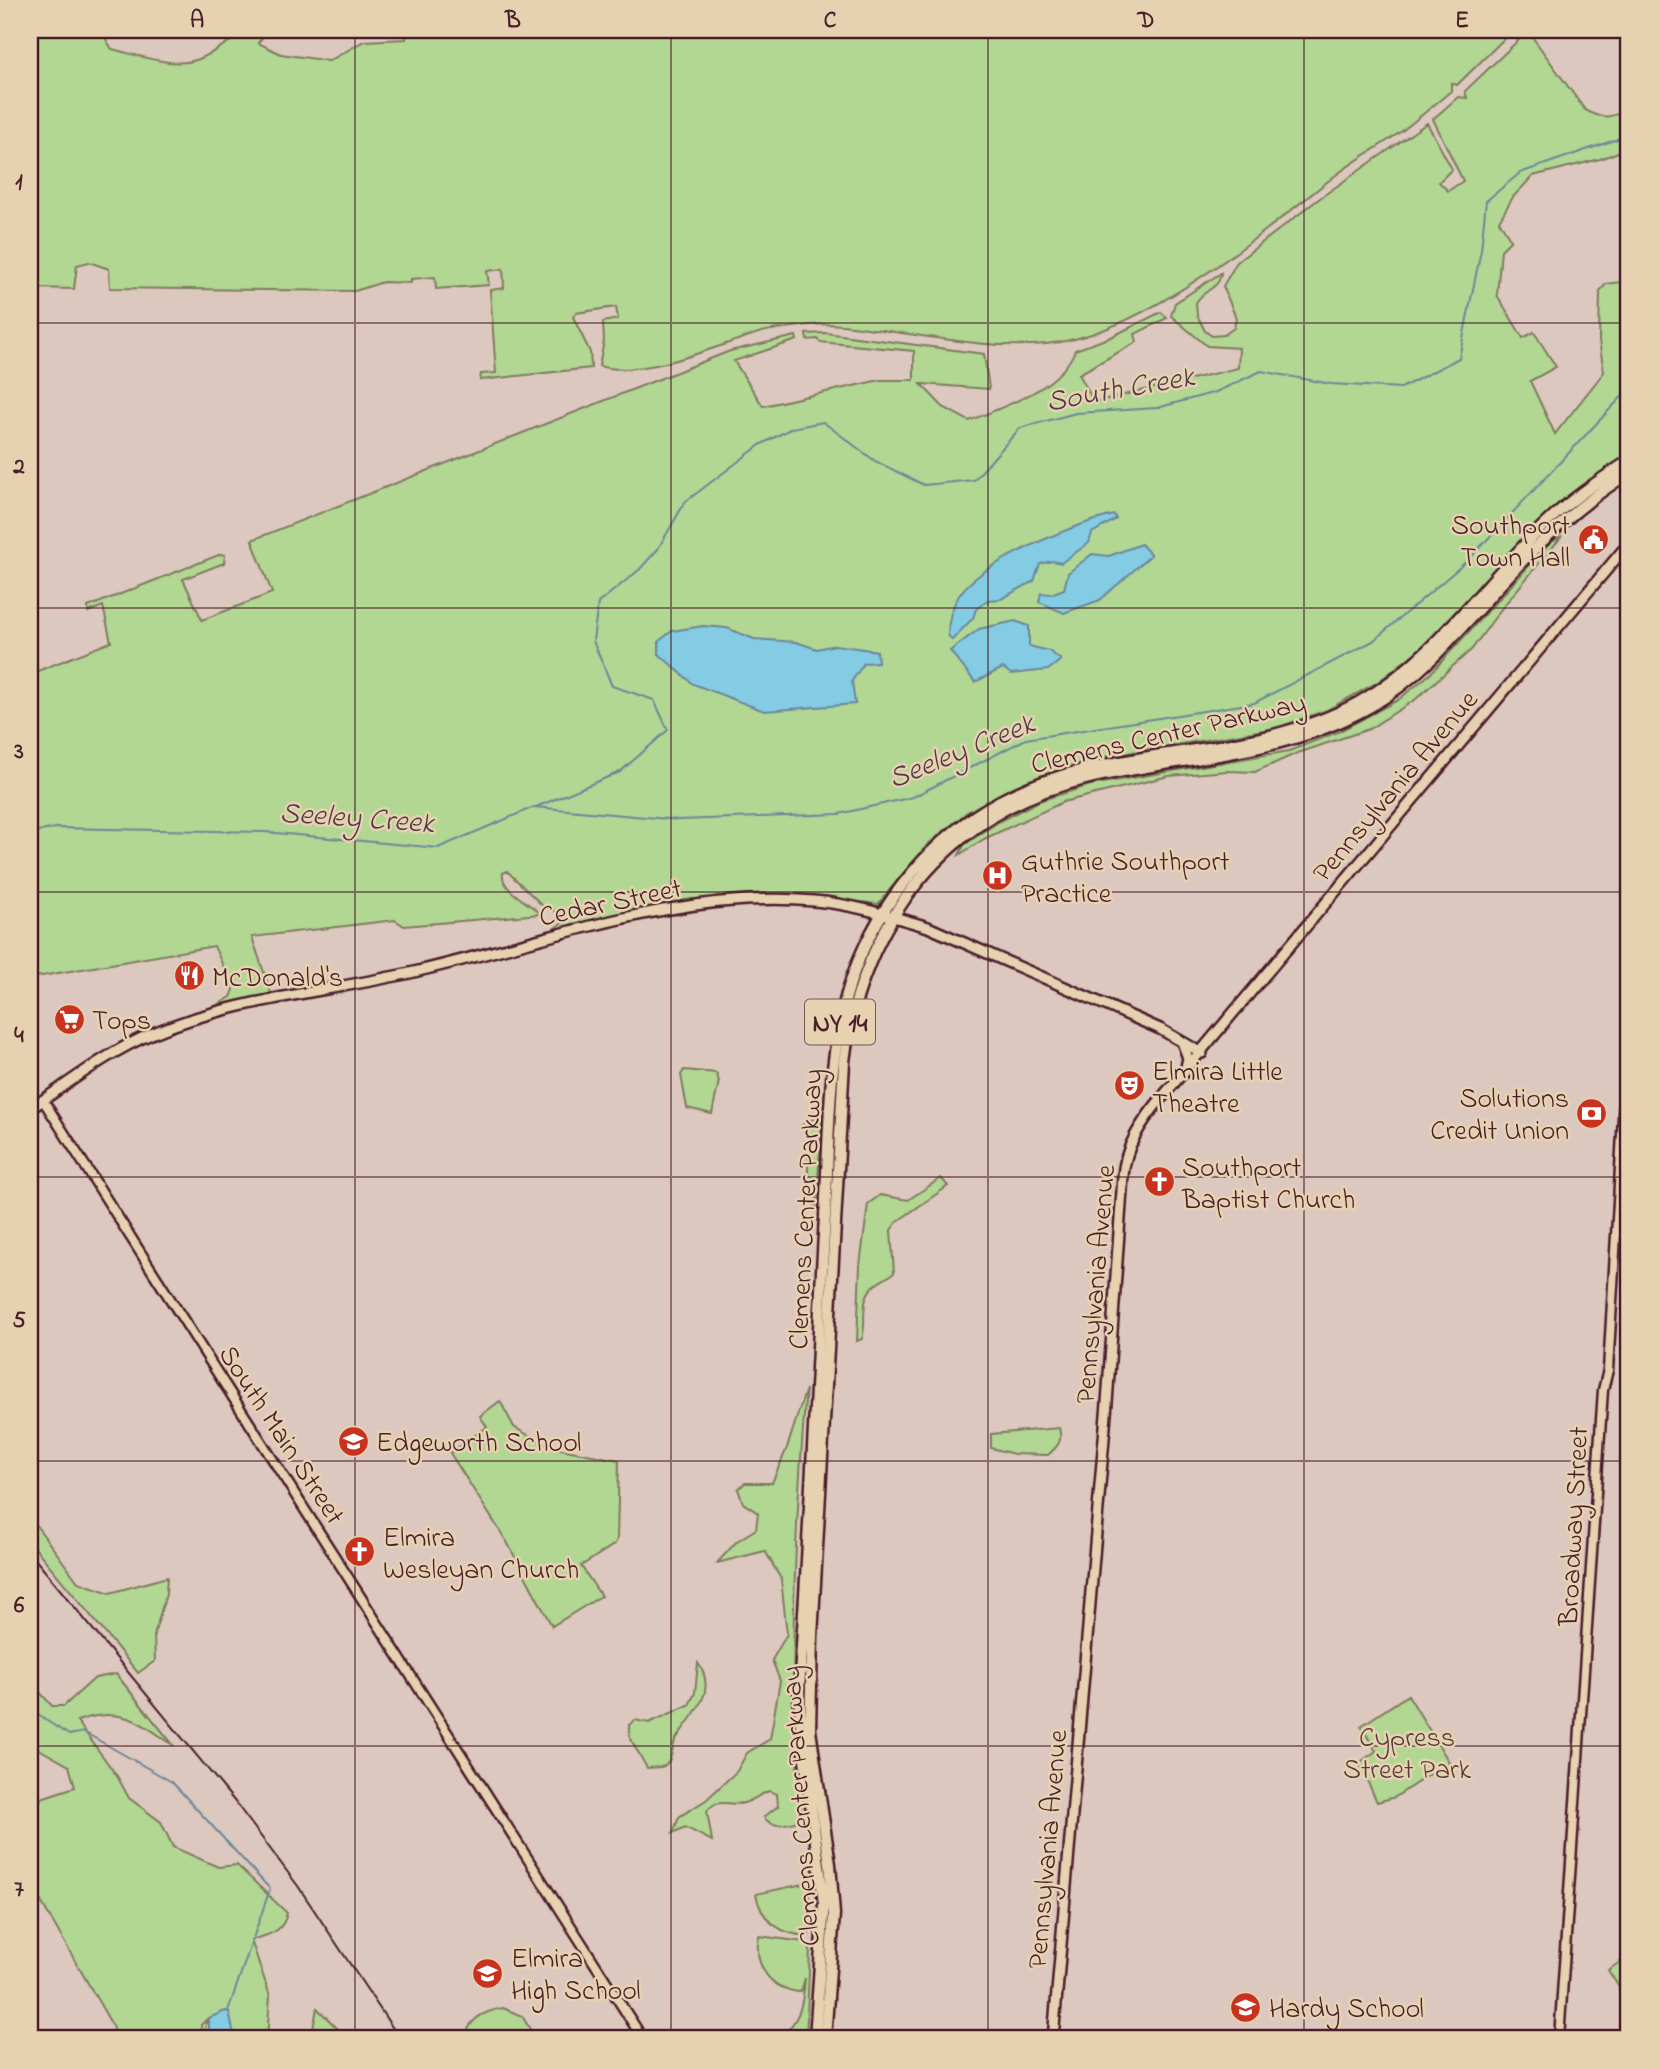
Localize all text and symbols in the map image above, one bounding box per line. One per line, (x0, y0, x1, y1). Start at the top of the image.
text: A (190, 5, 204, 38)
text: B (504, 5, 521, 38)
text: C (824, 5, 837, 38)
text: D (1137, 5, 1154, 38)
text: E (1455, 5, 1469, 38)
text: 1 (15, 167, 23, 200)
water label: South Creek (1043, 356, 1200, 426)
text: 2 (12, 451, 25, 484)
place label: Southport Town Hall (1451, 507, 1570, 580)
public building icon: Southport Town Hall (1576, 523, 1610, 557)
street label: Pennsylvania Avenue (1304, 682, 1490, 892)
street label: Clemens Center Parkway (1027, 684, 1310, 787)
water label: Seeley Creek (882, 703, 1044, 802)
text: 3 (13, 736, 24, 769)
water label: Seeley Creek (278, 793, 437, 847)
place label: Guthrie Southport Practice (1021, 843, 1230, 916)
hospital icon: Guthrie Southport Practice (981, 859, 1015, 893)
street label: Cedar Street (536, 869, 686, 940)
restaurant icon: McDonald's (172, 959, 206, 993)
place label: McDonald's (212, 959, 343, 1000)
road number: NY 14 (805, 1000, 875, 1044)
supermarket icon: Tops (52, 1002, 86, 1036)
place label: Tops (92, 1002, 151, 1043)
text: 4 (14, 1020, 24, 1053)
place label: Elmira Little Theatre (1152, 1053, 1283, 1126)
street label: Clemens Center Parkway (780, 1068, 835, 1351)
theatre icon: Elmira Little Theatre (1112, 1069, 1146, 1103)
place label: Solutions Credit Union (1430, 1080, 1569, 1153)
bank icon: Solutions Credit Union (1575, 1096, 1609, 1130)
place label: Southport Baptist Church (1181, 1149, 1355, 1222)
street label: Pennsylvania Avenue (1067, 1163, 1128, 1406)
church icon: Southport Baptist Church (1142, 1165, 1176, 1199)
text: 5 (12, 1305, 26, 1338)
street label: South Main Street (207, 1338, 354, 1534)
school or university icon: Edgeworth School (336, 1424, 370, 1458)
place label: Edgeworth School (376, 1424, 582, 1465)
street label: Broadway Street (1550, 1425, 1601, 1628)
place label: Elmira Wesleyan Church (383, 1519, 579, 1592)
church icon: Elmira Wesleyan Church (343, 1535, 377, 1569)
text: 6 (14, 1590, 25, 1623)
street label: Clemens Center Parkway (772, 1664, 833, 1947)
park label: Cypress Street Park (1343, 1719, 1472, 1792)
street label: Pennsylvania Avenue (1019, 1728, 1080, 1971)
text: 7 (14, 1874, 24, 1907)
place label: Elmira High School (511, 1940, 641, 2013)
school or university icon: Elmira High School (471, 1956, 505, 1990)
school or university icon: Hardy School (1229, 1990, 1263, 2024)
place label: Hardy School (1269, 1990, 1424, 2031)

